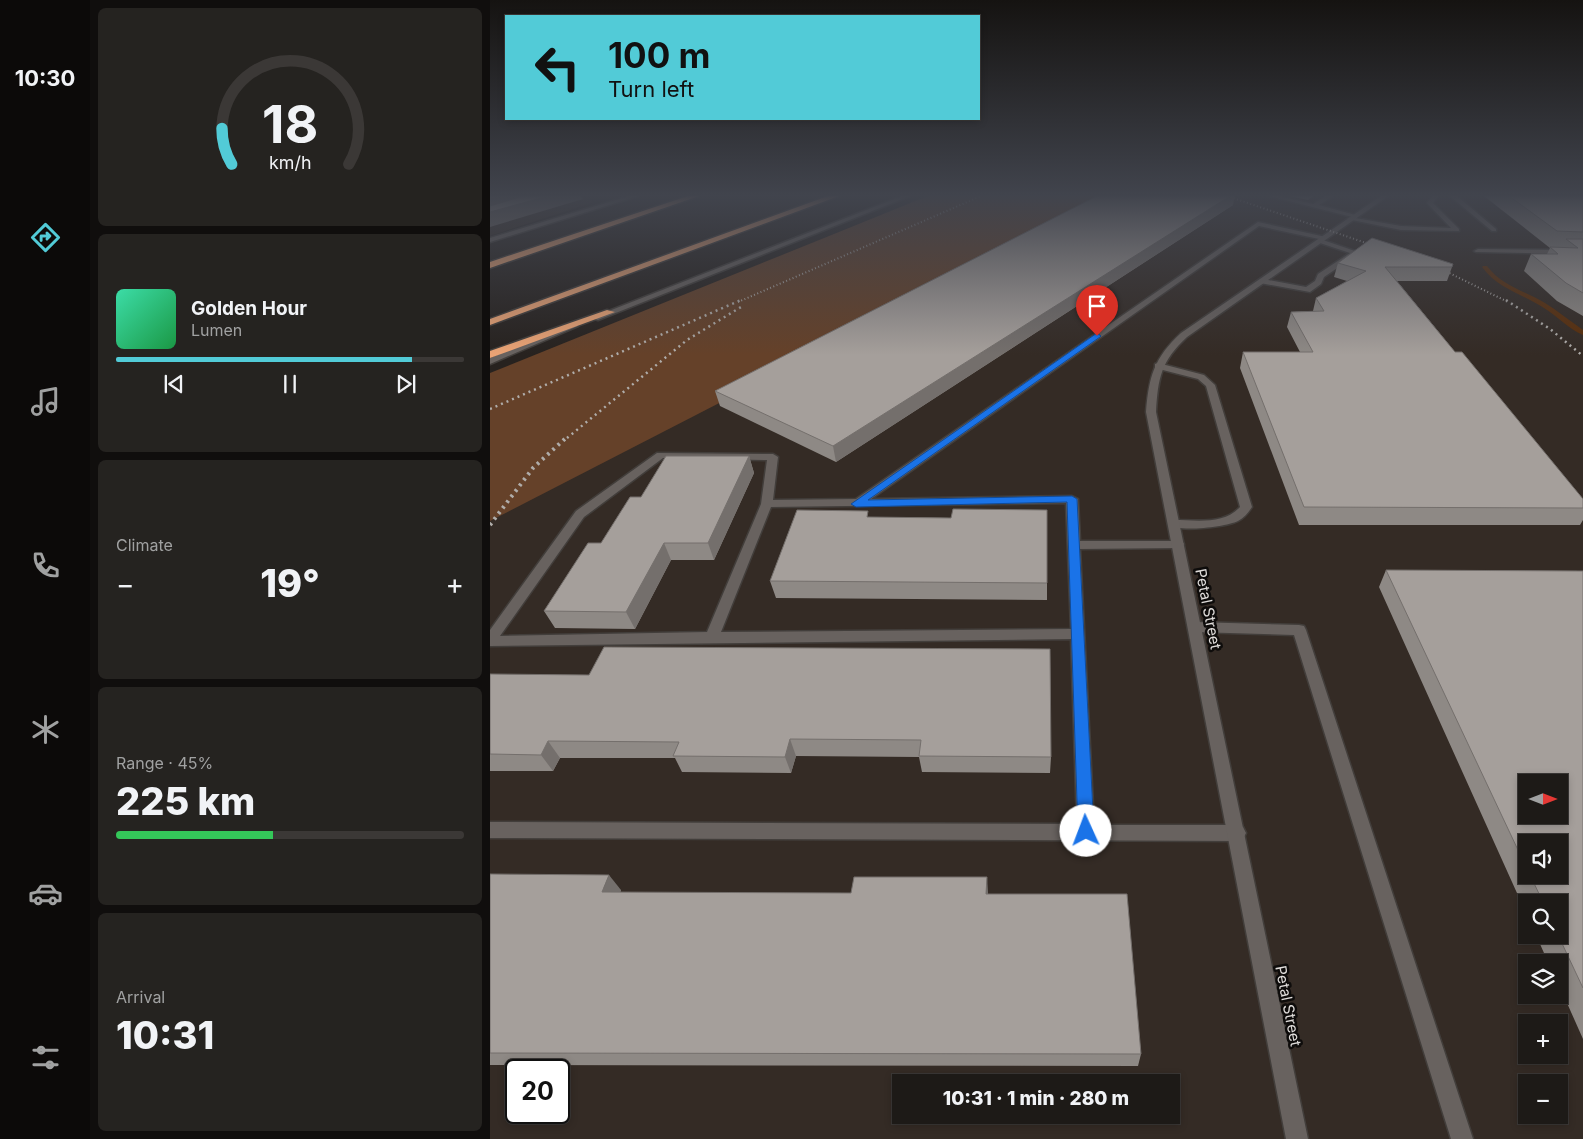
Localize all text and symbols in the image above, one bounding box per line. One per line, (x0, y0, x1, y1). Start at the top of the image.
text: 100 m (608, 34, 711, 76)
icon: left (525, 35, 590, 100)
text: 10:30 (15, 65, 75, 91)
text: Turn left (608, 76, 694, 102)
text: 18 (262, 93, 318, 156)
text: km/h (269, 152, 311, 173)
icon: directions (28, 220, 63, 255)
pin (1076, 285, 1118, 336)
icon: arrive (1083, 292, 1111, 320)
text: Golden Hour (191, 297, 307, 320)
text: Lumen (191, 320, 242, 340)
icon: previous (160, 370, 188, 398)
icon: pause (276, 370, 304, 398)
icon: next (392, 370, 420, 398)
icon: music (28, 384, 63, 419)
text: Climate (116, 535, 173, 555)
icon: phone (28, 548, 63, 583)
text: 19° (260, 560, 320, 606)
text: − (116, 567, 135, 601)
text: + (445, 567, 464, 601)
street label: Petal Street (1191, 567, 1226, 651)
icon: climate (28, 712, 63, 747)
text: Range · 45% (116, 753, 213, 773)
north arrow (1518, 774, 1568, 824)
map controls (1518, 774, 1568, 1124)
text: 225 km (116, 778, 255, 824)
position arrow (1059, 804, 1111, 856)
button: sound (1518, 834, 1568, 884)
icon: car (28, 876, 63, 911)
button: search (1518, 894, 1568, 944)
button: layers (1518, 954, 1568, 1004)
street label: Petal Street (1271, 964, 1306, 1048)
text: Arrival (116, 987, 165, 1007)
text: 10:31 (116, 1012, 214, 1058)
button: + (1518, 1014, 1568, 1064)
icon: filters (28, 1040, 63, 1075)
speed limit sign: 20 (505, 1059, 570, 1124)
button: − (1518, 1074, 1568, 1124)
text: 10:31 · 1 min · 280 m (943, 1087, 1129, 1110)

